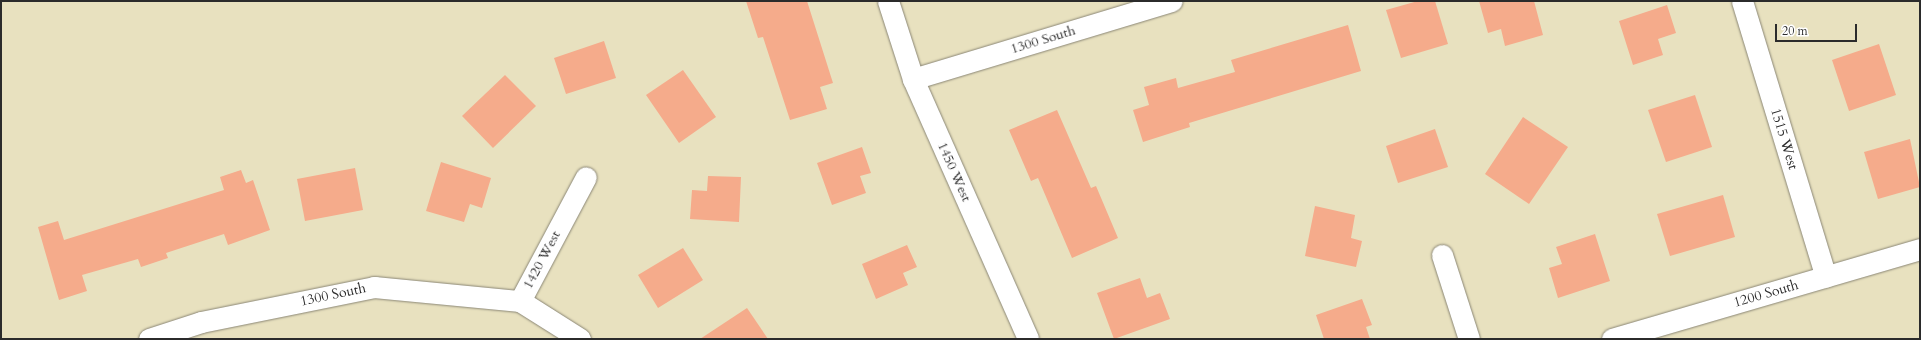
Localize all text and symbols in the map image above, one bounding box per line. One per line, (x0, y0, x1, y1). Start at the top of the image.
scale bar (1777, 16, 1859, 42)
street label: 1300 South (1009, 22, 1077, 58)
text: 20 m (1782, 23, 1808, 39)
street label: 1515 West (1767, 106, 1801, 172)
street label: 1450 West (933, 140, 975, 204)
street label: 1420 West (520, 228, 564, 292)
street label: 1200 South (1732, 277, 1800, 311)
street label: 1300 South (299, 280, 367, 310)

